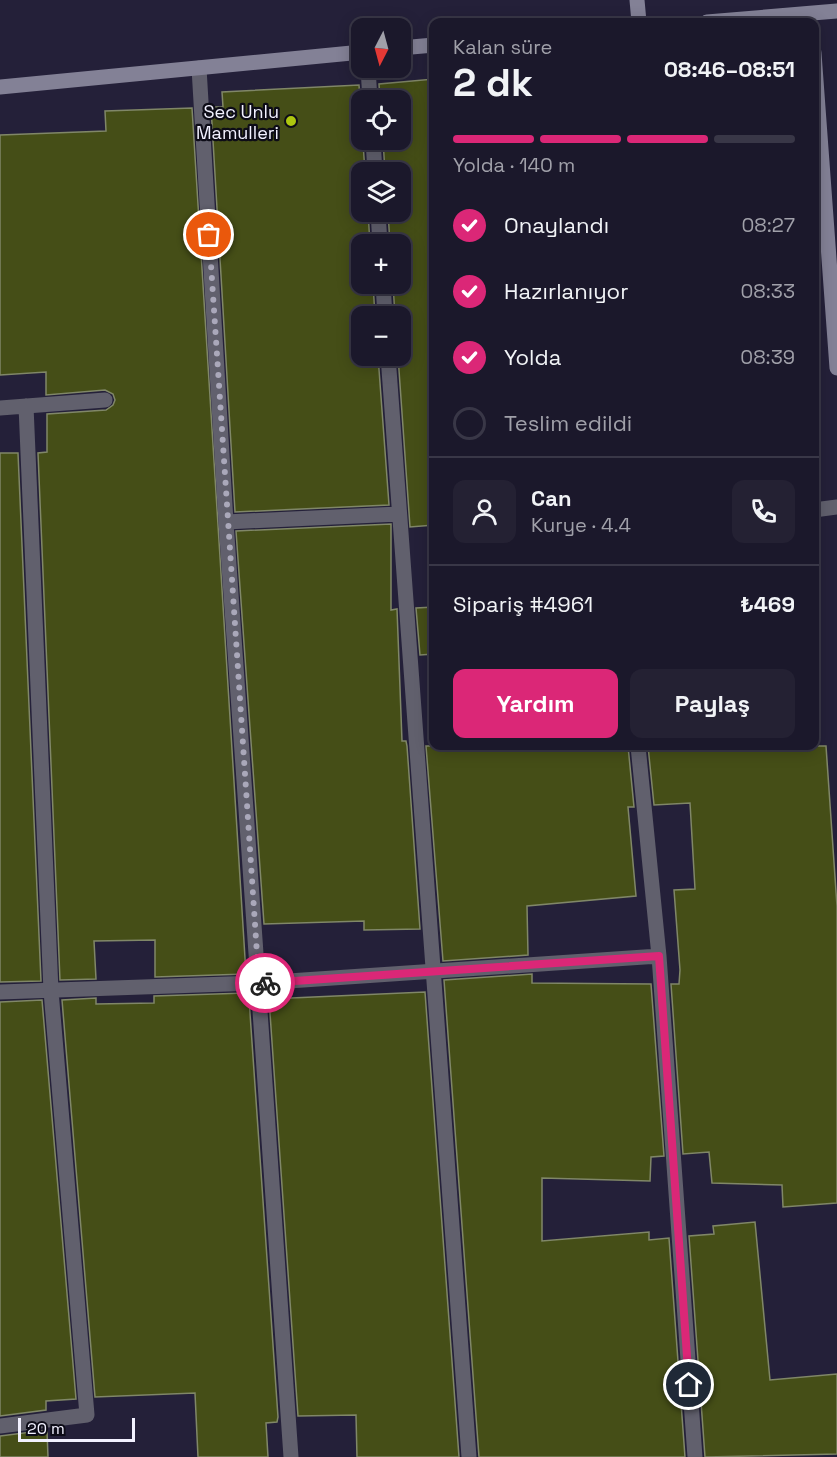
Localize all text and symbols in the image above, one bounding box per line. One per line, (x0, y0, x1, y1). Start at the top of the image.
north arrow (351, 18, 411, 78)
map controls (351, 18, 411, 366)
text: Kalan süre (453, 34, 552, 60)
text: 08:46–08:51 (664, 55, 795, 83)
text: 2 dk (453, 58, 533, 107)
button: locate (351, 90, 411, 150)
place label: Sec Unlu Mamulleri (196, 100, 279, 144)
marker: Sec Unlu Mamulleri (284, 114, 298, 128)
text: Yolda · 140 m (453, 152, 575, 178)
button: layers (351, 162, 411, 222)
pin (183, 209, 234, 260)
icon: check (453, 209, 486, 242)
text: Onaylandı (504, 211, 609, 239)
text: 08:27 (741, 212, 795, 238)
icon: bag (192, 218, 225, 251)
button: + (351, 234, 411, 294)
icon: check (453, 275, 486, 308)
text: Hazırlanıyor (504, 277, 629, 305)
text: 08:33 (741, 278, 795, 304)
button: − (351, 306, 411, 366)
icon: check (453, 341, 486, 374)
text: Yolda (504, 343, 561, 371)
text: 08:39 (740, 344, 795, 370)
text: Teslim edildi (504, 409, 632, 437)
button: person (453, 480, 516, 543)
button: phone (732, 480, 795, 543)
text: Can (531, 484, 571, 512)
text: Kurye · 4.4 (531, 512, 631, 538)
text: Sipariş #4961 (453, 590, 593, 618)
text: ₺469 (740, 590, 795, 618)
button: Yardım (453, 669, 618, 738)
button: Paylaş (630, 669, 795, 738)
courier (235, 953, 295, 1013)
icon: bike (249, 967, 282, 1000)
pin (663, 1359, 714, 1410)
icon: home (672, 1368, 705, 1401)
scale bar (18, 1415, 135, 1442)
text: 20 m (27, 1418, 65, 1439)

